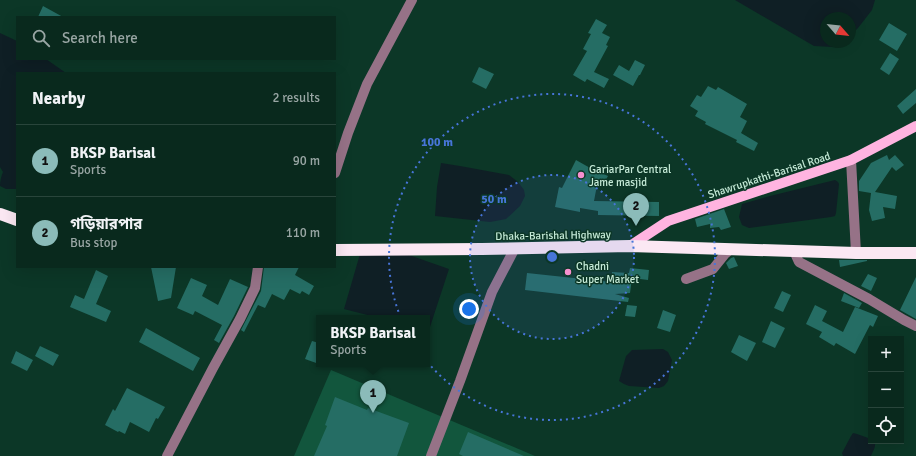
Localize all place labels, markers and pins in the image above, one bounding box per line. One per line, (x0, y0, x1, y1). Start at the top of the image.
place label: GariarPar Central Jame masjid (589, 163, 671, 189)
marker: GariarPar Central Jame masjid (576, 170, 586, 180)
pin: 2 (623, 193, 649, 226)
centre of rings (545, 250, 559, 264)
place label: Chadni Super Market (576, 260, 639, 286)
marker: Chadni Super Market (563, 267, 573, 277)
pin: 1 (360, 380, 386, 413)

